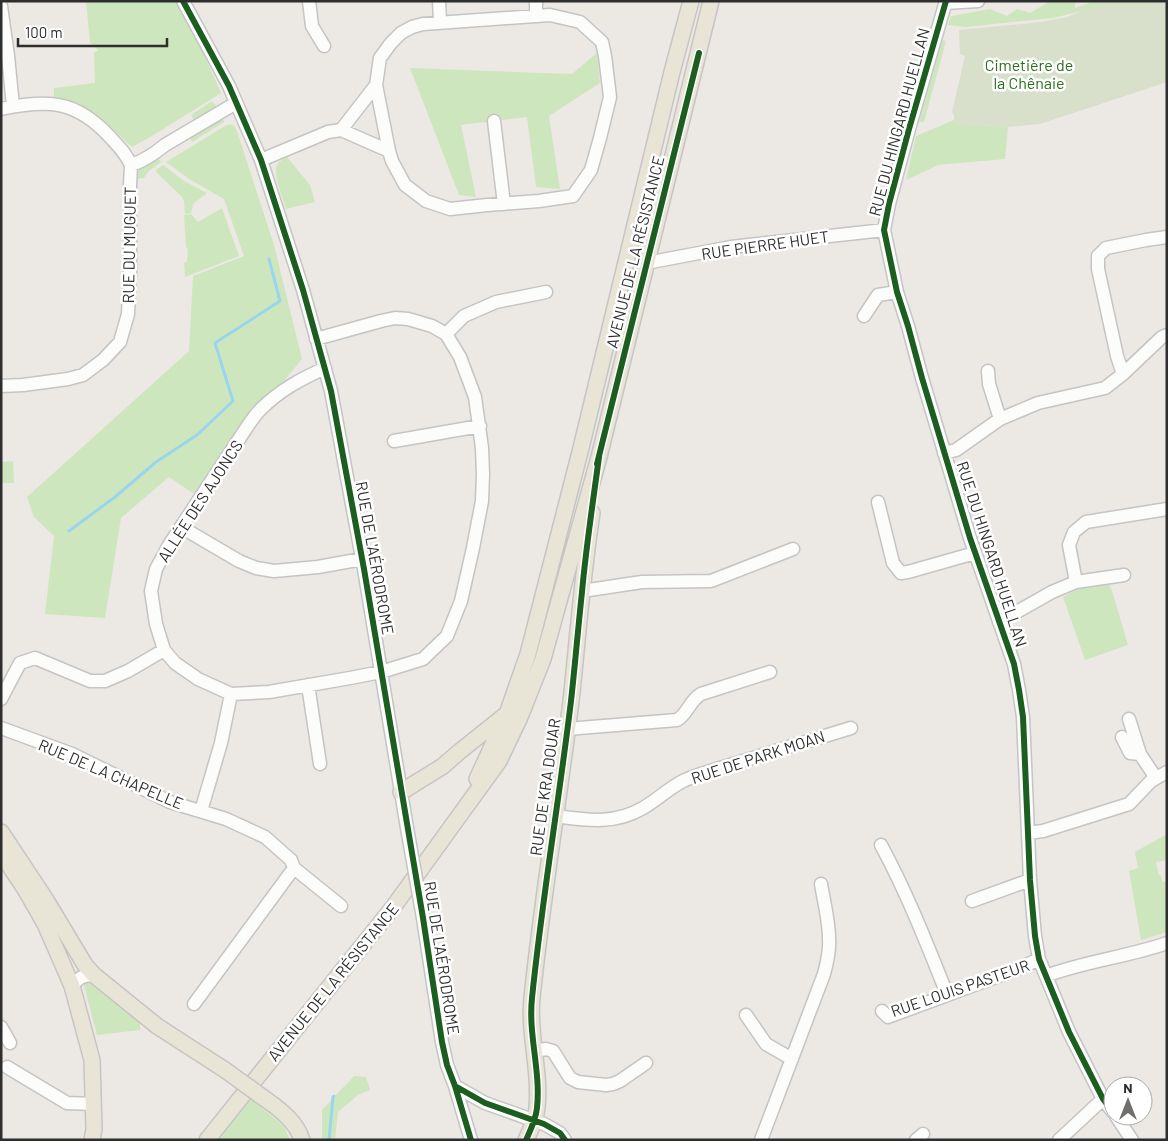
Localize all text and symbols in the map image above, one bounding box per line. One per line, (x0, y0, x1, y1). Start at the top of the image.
scale bar (18, 15, 166, 47)
text: 100 m (25, 23, 63, 41)
street label: RUE DU HINGARD HUELLAN (864, 26, 933, 218)
park label: Cimetière de la Chênaie (985, 55, 1073, 92)
street label: AVENUE DE LA RÉSISTANCE (601, 154, 668, 350)
street label: RUE DU MUGUET (118, 186, 139, 304)
street label: RUE PIERRE HUET (700, 226, 830, 263)
street label: ALLÉE DES AJONCS (153, 436, 246, 565)
street label: RUE DU HINGARD HUELLAN (953, 459, 1032, 649)
street label: RUE DE L'AÉRODROME (353, 480, 398, 636)
street label: RUE DE KRA DOUAR (525, 717, 564, 857)
street label: RUE DE PARK MOAN (689, 726, 827, 787)
street label: RUE DE LA CHAPELLE (36, 734, 186, 813)
street label: RUE DE L'AÉRODROME (421, 880, 464, 1036)
street label: AVENUE DE LA RÉSISTANCE (263, 899, 402, 1064)
street label: RUE LOUIS PASTEUR (888, 955, 1032, 1020)
north arrow (1103, 1076, 1153, 1126)
text: N (1123, 1079, 1133, 1096)

